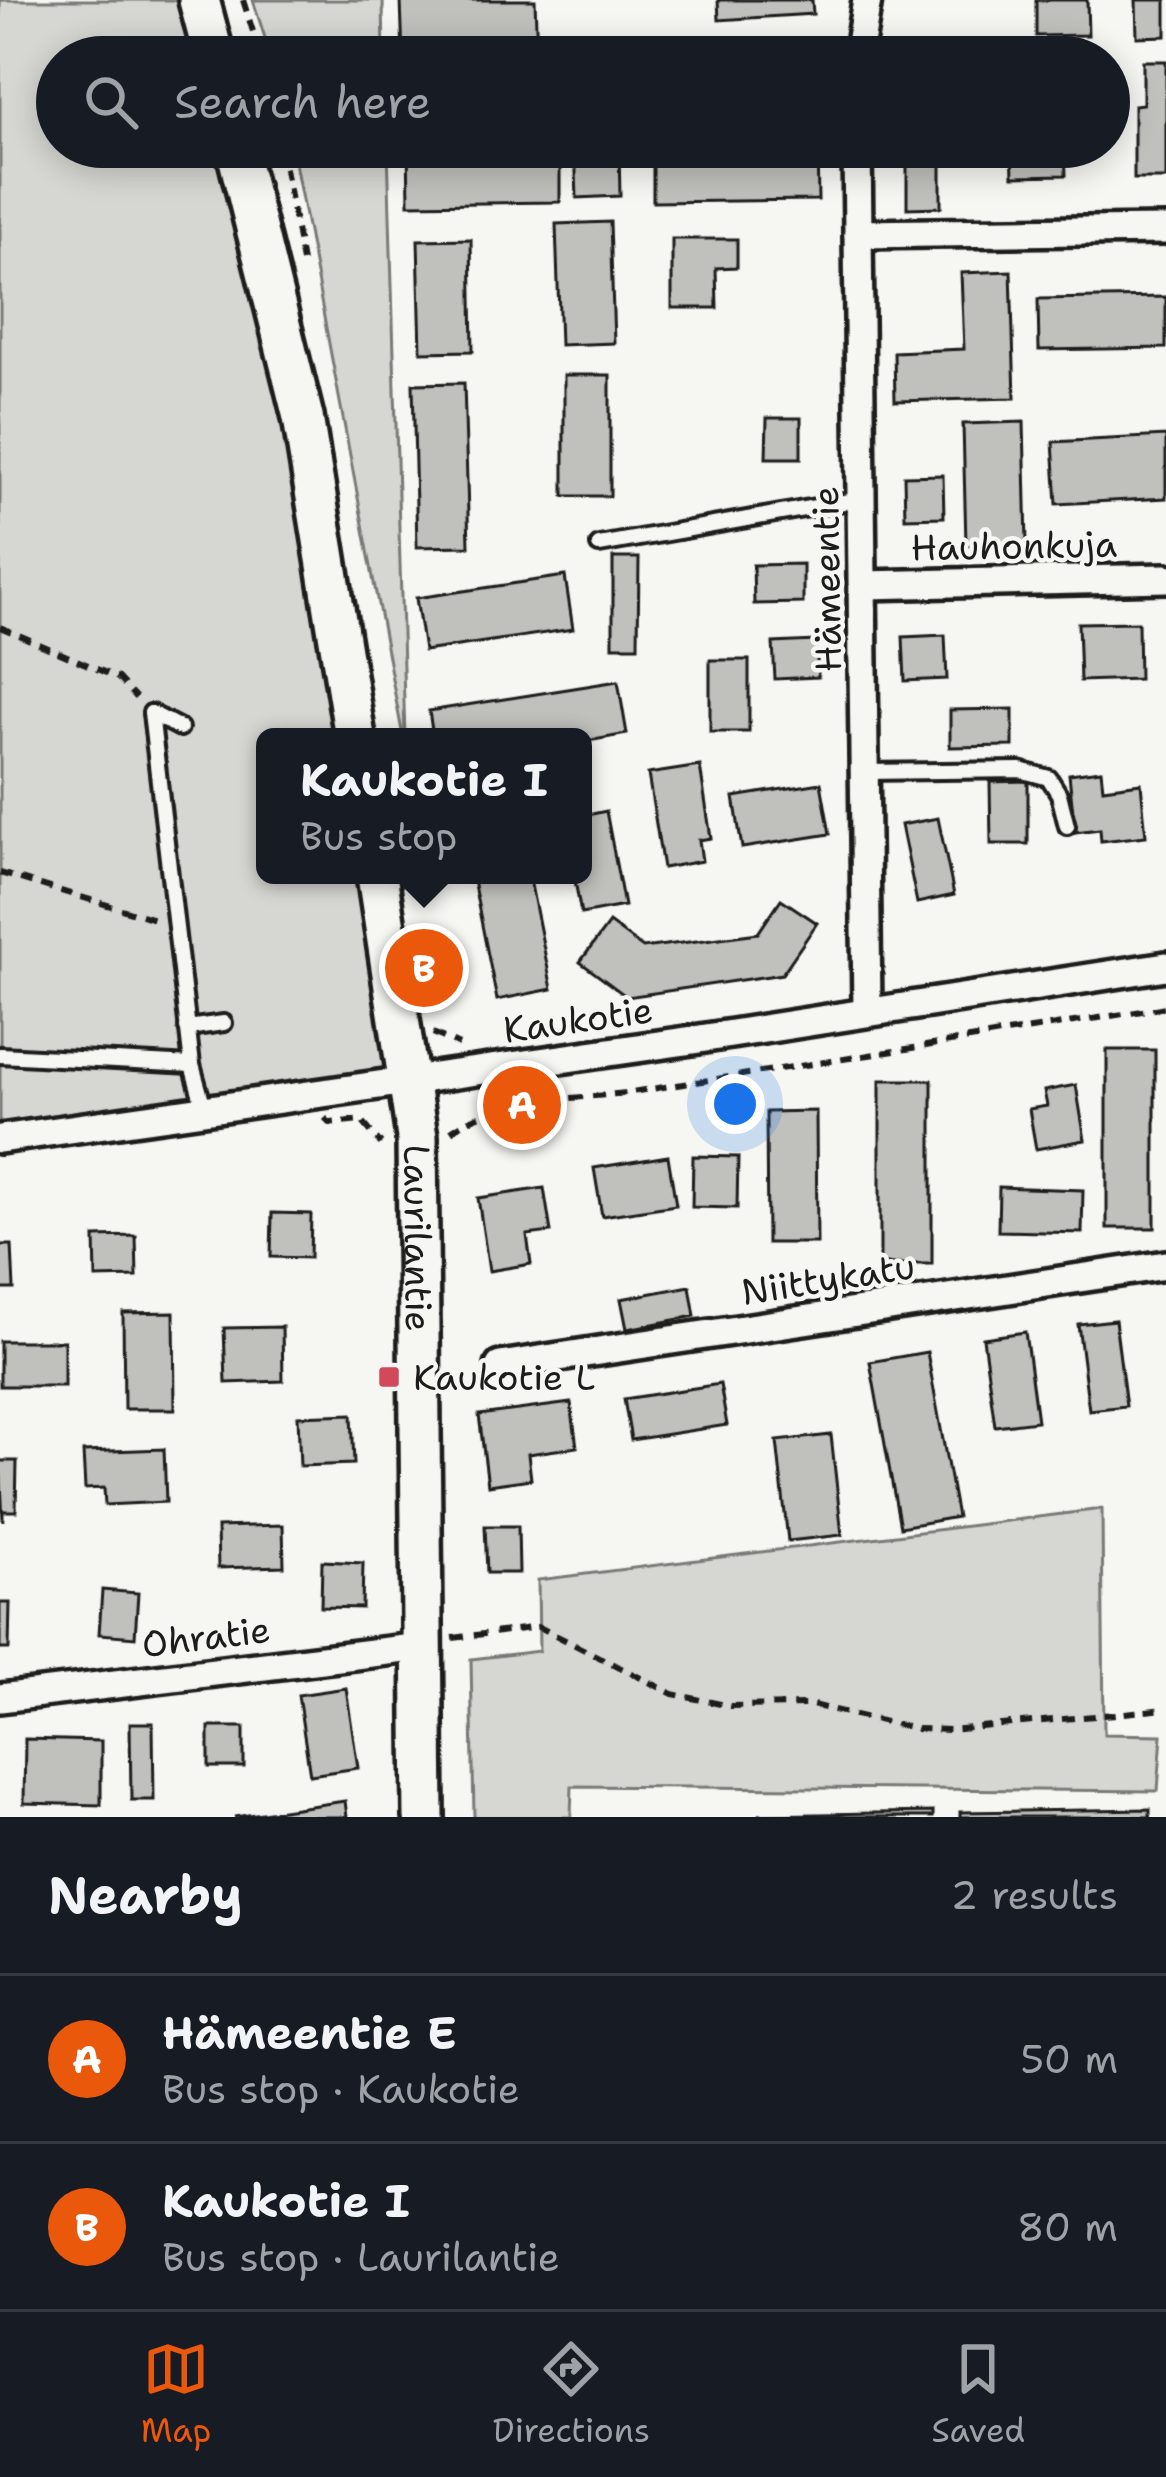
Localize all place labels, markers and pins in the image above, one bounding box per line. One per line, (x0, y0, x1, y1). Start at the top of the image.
pin: B (385, 923, 463, 1013)
pin: A (483, 1060, 561, 1150)
place label: Kaukotie L (413, 1353, 595, 1402)
marker: Kaukotie L (376, 1364, 402, 1390)

